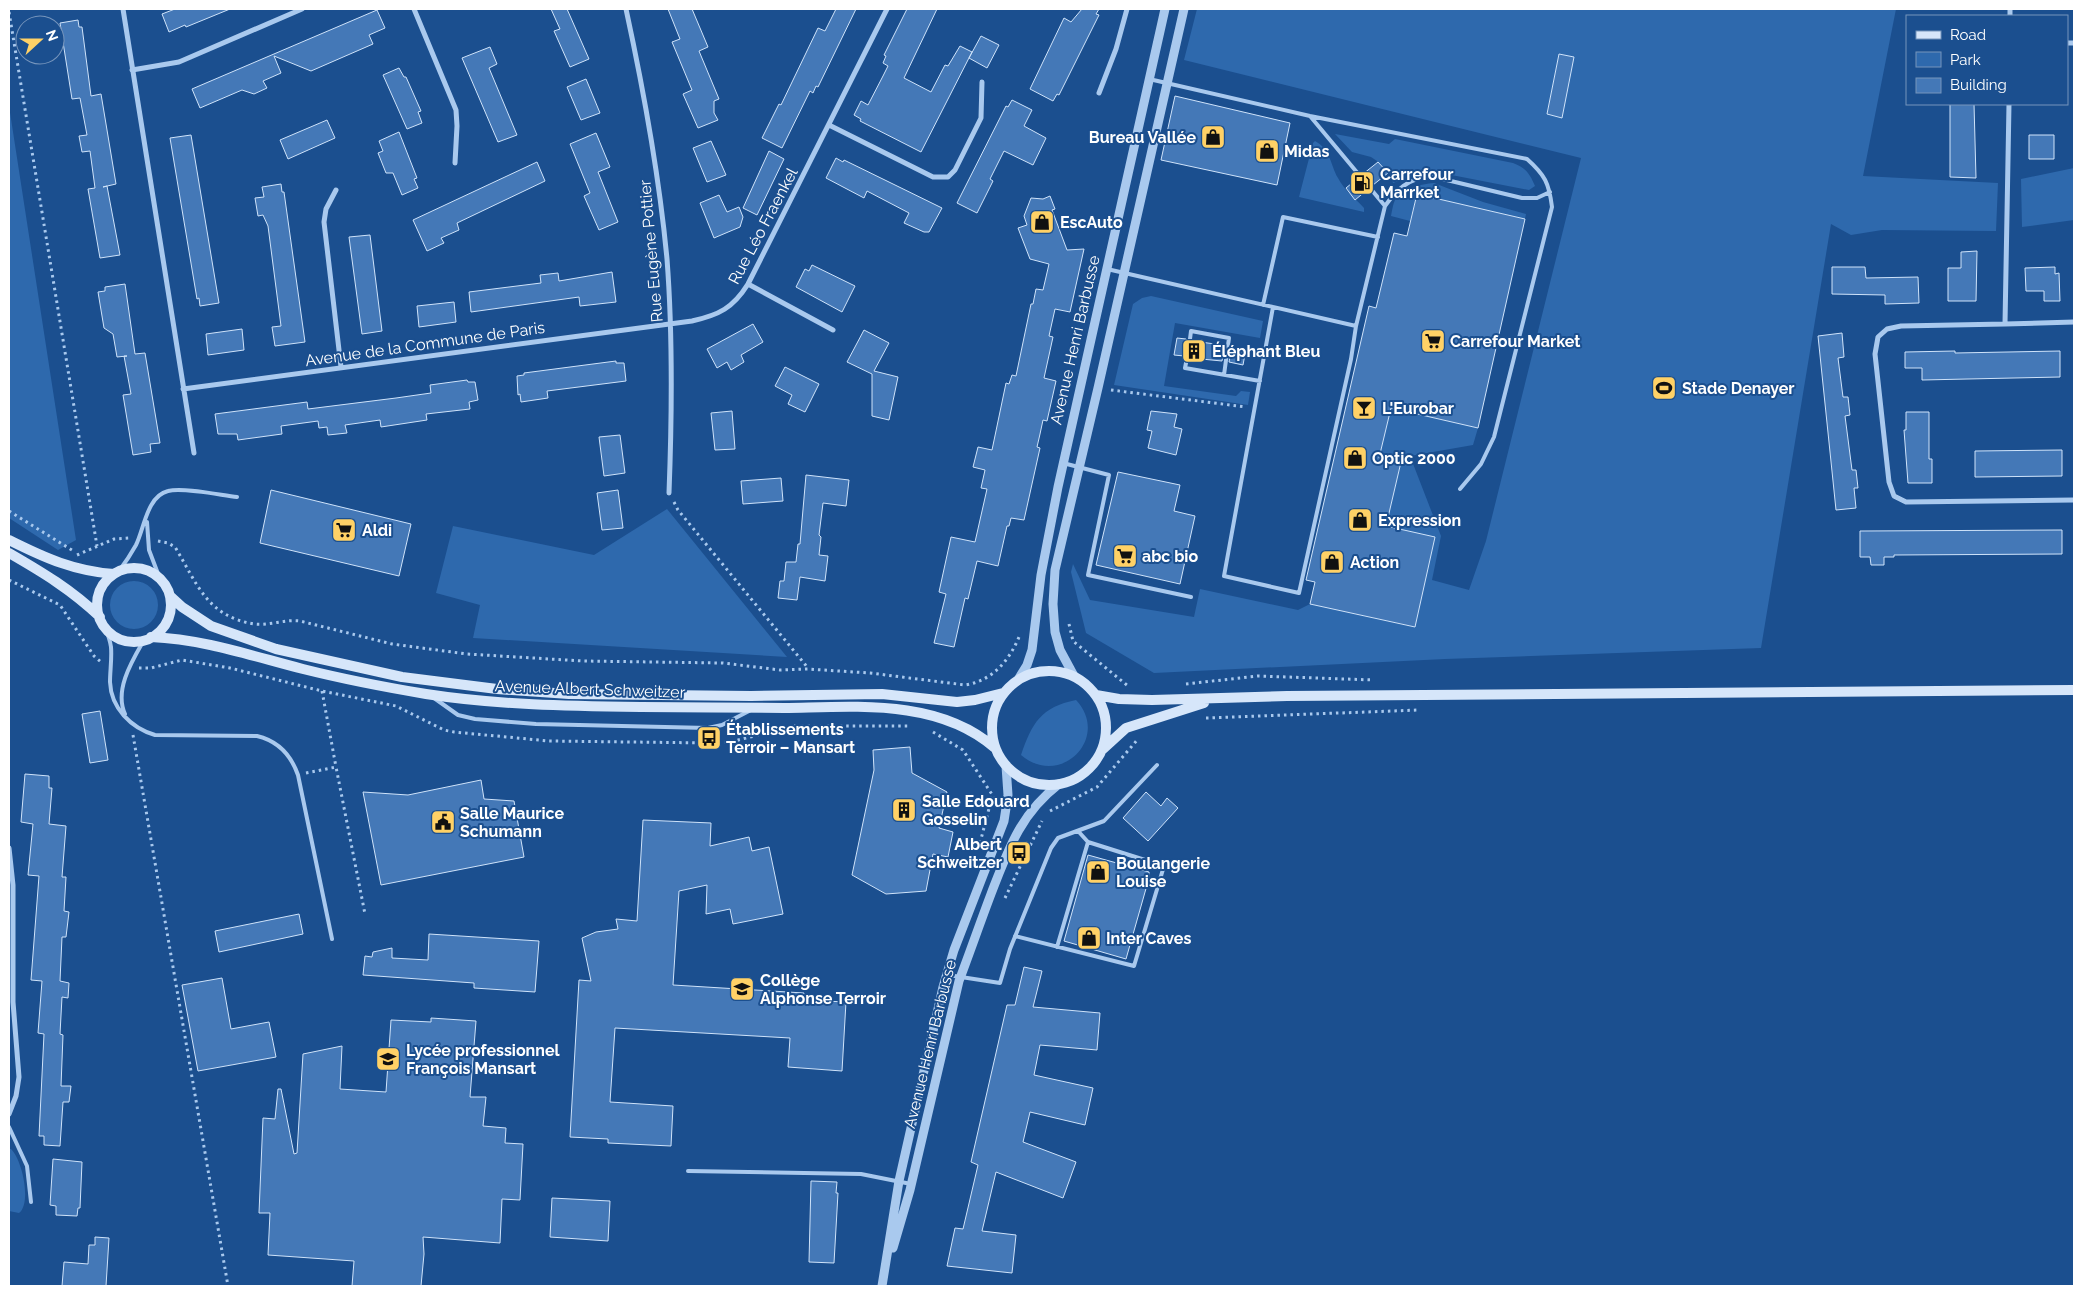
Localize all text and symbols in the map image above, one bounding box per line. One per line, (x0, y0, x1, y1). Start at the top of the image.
north arrow (15, 15, 65, 65)
legend (1906, 15, 2068, 105)
text: Road (1950, 26, 1986, 44)
text: N (43, 27, 62, 43)
text: Park (1950, 51, 1981, 69)
text: Building (1950, 76, 2007, 94)
shop icon: Bureau Vallée (1200, 124, 1226, 150)
place label: Bureau Vallée (1089, 128, 1196, 147)
shop icon: Midas (1254, 138, 1280, 164)
place label: Midas (1284, 142, 1329, 161)
street label: Rue Léo Fraenkel (724, 164, 802, 287)
place label: Carrefour Marrket (1380, 165, 1454, 202)
fuel station icon: Carrefour Marrket (1349, 170, 1375, 196)
street label: Rue Eugène Pottier (635, 179, 667, 323)
shop icon: EscAuto (1029, 209, 1055, 235)
place label: EscAuto (1060, 213, 1123, 232)
street label: Avenue Henri Barbusse (1046, 254, 1104, 426)
street label: Avenue de la Commune de Paris (304, 318, 546, 370)
supermarket icon: Carrefour Market (1420, 328, 1446, 354)
place label: Carrefour Market (1450, 332, 1580, 351)
building icon: Éléphant Bleu (1181, 338, 1207, 364)
place label: Éléphant Bleu (1212, 341, 1320, 361)
sports icon: Stade Denayer (1651, 375, 1677, 401)
place label: Stade Denayer (1682, 379, 1795, 398)
bar icon: L'Eurobar (1351, 395, 1377, 421)
place label: L'Eurobar (1382, 399, 1454, 418)
shop icon: Optic 2000 (1342, 445, 1368, 471)
place label: Optic 2000 (1372, 449, 1456, 468)
shop icon: Expression (1347, 507, 1373, 533)
place label: Expression (1378, 511, 1461, 530)
supermarket icon: Aldi (331, 517, 357, 543)
place label: Aldi (362, 521, 392, 540)
supermarket icon: abc bio (1112, 543, 1138, 569)
place label: abc bio (1142, 547, 1198, 566)
shop icon: Action (1319, 549, 1345, 575)
place label: Action (1350, 553, 1399, 572)
street label: Avenue Albert Schweitzer (494, 676, 686, 702)
place label: Établissements Terroir – Mansart (726, 719, 855, 757)
bus stop icon: Établissements Terroir – Mansart (696, 725, 722, 751)
place label: Salle Edouard Gosselin (922, 792, 1030, 829)
building icon: Salle Edouard Gosselin (891, 797, 917, 823)
place label: Salle Maurice Schumann (460, 804, 565, 841)
public building icon: Salle Maurice Schumann (430, 809, 456, 835)
place label: Albert Schweitzer (917, 835, 1002, 872)
bus stop icon: Albert Schweitzer (1006, 840, 1032, 866)
place label: Boulangerie Louise (1116, 854, 1210, 891)
shop icon: Boulangerie Louise (1085, 859, 1111, 885)
shop icon: Inter Caves (1076, 925, 1102, 951)
place label: Inter Caves (1106, 929, 1191, 948)
street label: Avenue Henri Barbusse (900, 958, 960, 1130)
place label: Collège Alphonse Terroir (760, 971, 886, 1008)
school or university icon: Collège Alphonse Terroir (729, 976, 755, 1002)
place label: Lycée professionnel François Mansart (406, 1041, 561, 1078)
school or university icon: Lycée professionnel François Mansart (375, 1046, 401, 1072)

